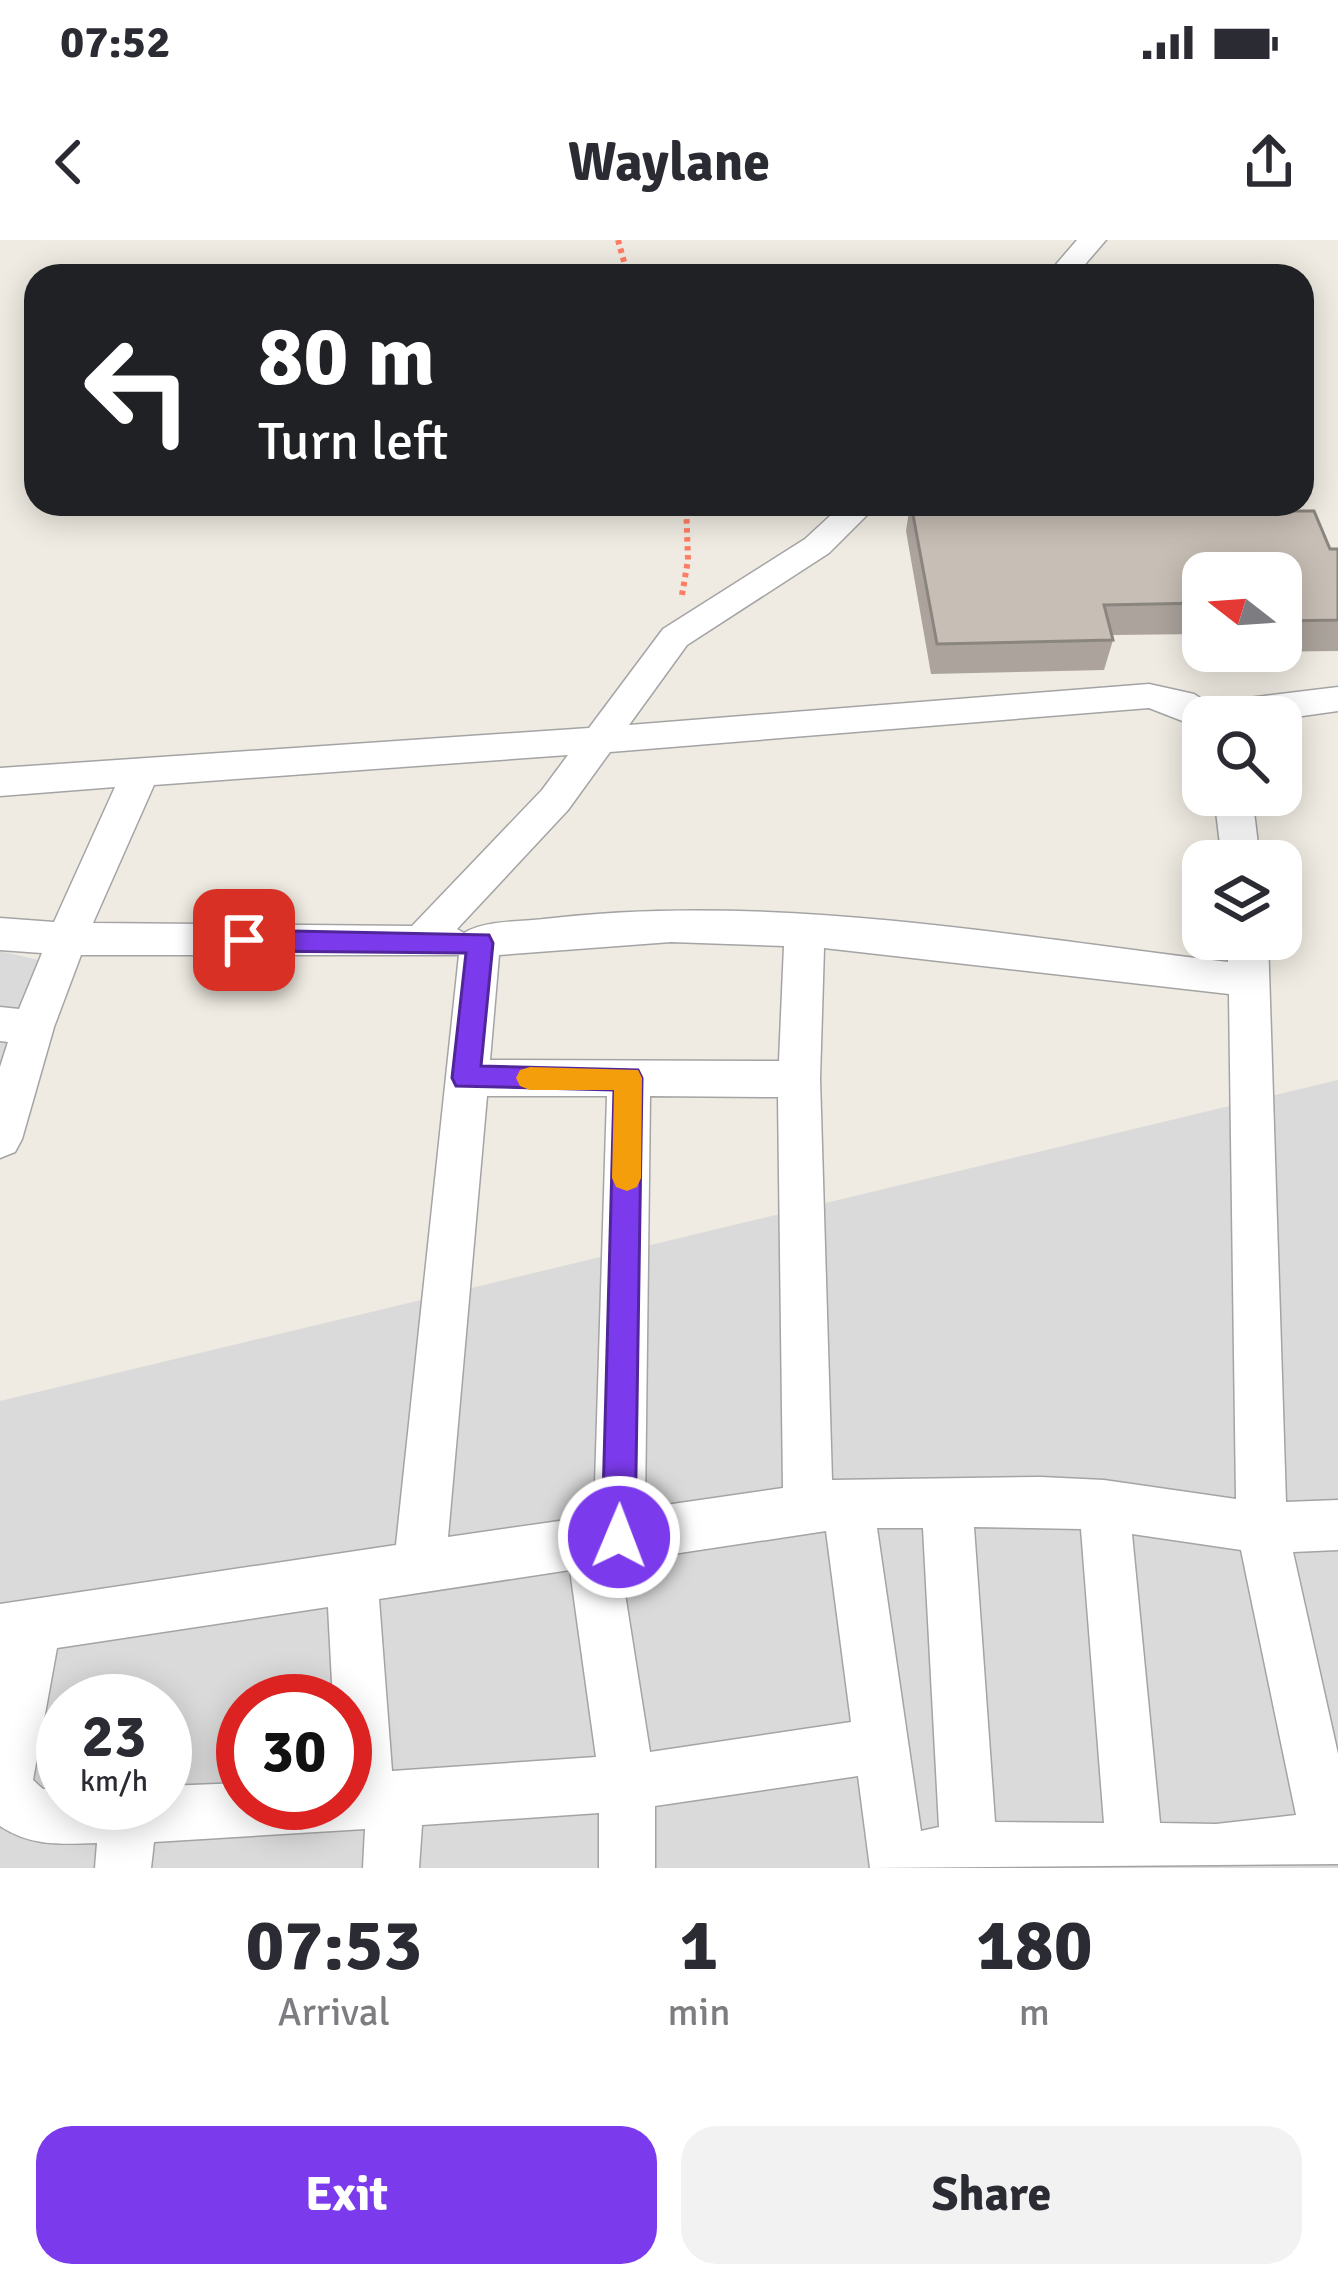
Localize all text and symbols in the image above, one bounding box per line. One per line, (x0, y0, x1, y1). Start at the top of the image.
text: 07:52 (60, 15, 170, 70)
icon: back (36, 129, 102, 195)
text: Waylane (568, 129, 770, 196)
icon: share (1236, 129, 1302, 195)
text: 80 m (258, 305, 435, 409)
icon: left (60, 312, 216, 468)
text: Turn left (258, 408, 448, 475)
north arrow (1182, 552, 1302, 672)
map controls (1182, 552, 1302, 960)
button: search (1182, 696, 1302, 816)
button: layers (1182, 840, 1302, 960)
pin (193, 889, 295, 991)
icon: arrive (211, 907, 277, 973)
position arrow (556, 1474, 682, 1600)
speed limit sign: 30 (216, 1674, 372, 1830)
text: 23 (82, 1700, 146, 1774)
text: km/h (80, 1763, 148, 1800)
text: 07:53 (245, 1901, 422, 1990)
text: 1 (680, 1901, 718, 1990)
text: 180 (976, 1901, 1093, 1990)
text: Arrival (278, 1988, 390, 2036)
text: min (668, 1988, 731, 2036)
text: m (1019, 1988, 1050, 2036)
button: Exit (36, 2126, 657, 2264)
button: Share (681, 2126, 1302, 2264)

